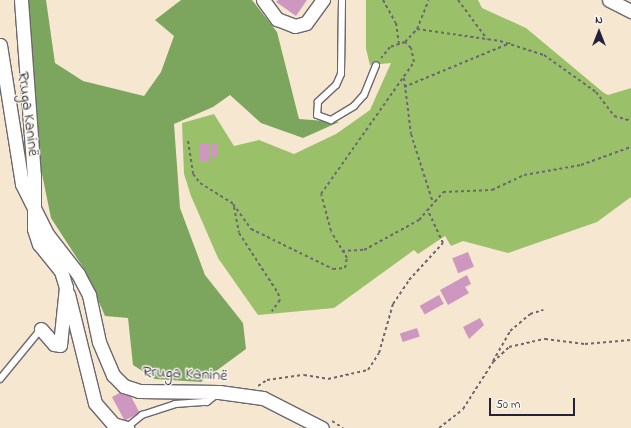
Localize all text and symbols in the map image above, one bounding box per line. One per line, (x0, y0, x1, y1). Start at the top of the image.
north arrow (579, 12, 619, 52)
text: N (595, 12, 603, 28)
street label: Rruga Kaninë (13, 71, 43, 157)
street label: Rruga Kaninë (142, 362, 228, 386)
scale bar (491, 390, 577, 416)
text: 50 m (496, 396, 520, 414)

